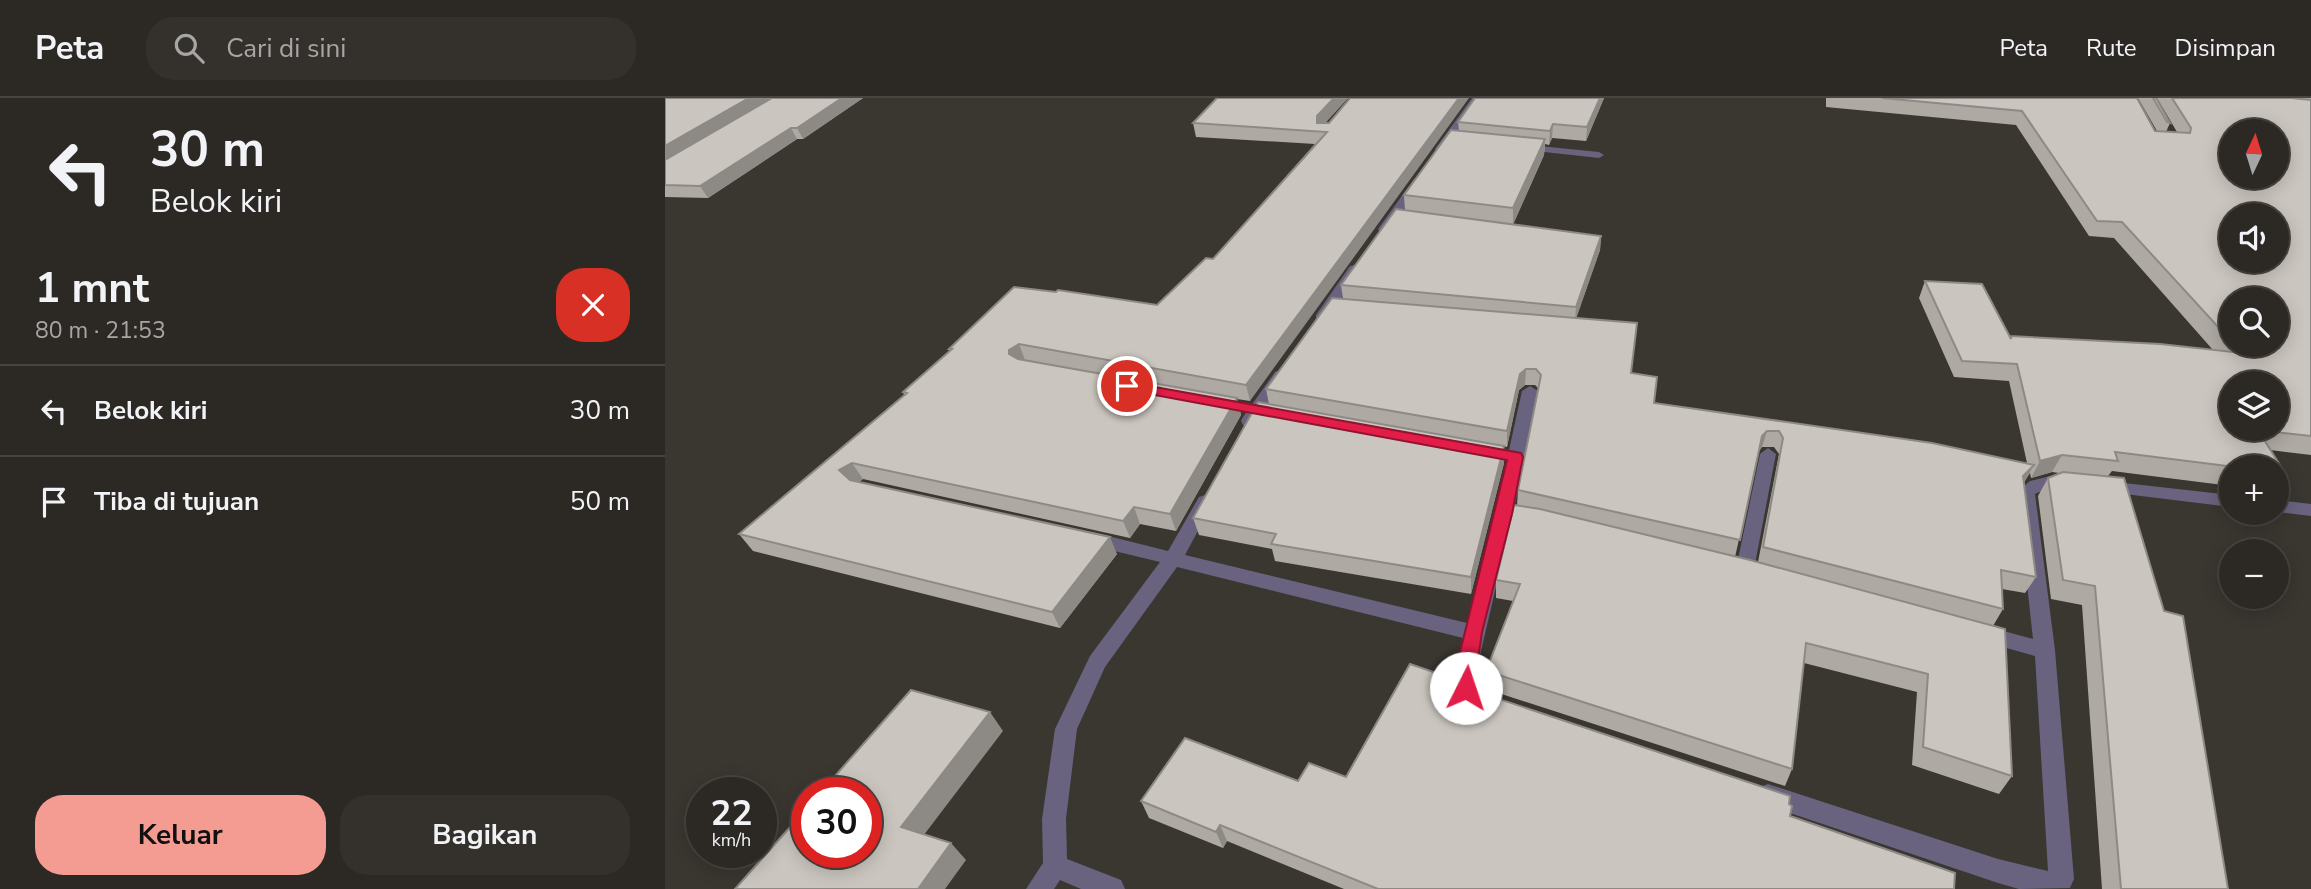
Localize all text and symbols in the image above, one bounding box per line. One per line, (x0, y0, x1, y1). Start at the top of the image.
search box (146, 17, 636, 80)
text: Peta (35, 26, 104, 71)
icon: search (170, 29, 208, 67)
text: Cari di sini (226, 31, 346, 66)
text: Peta (1999, 32, 2048, 64)
text: Rute (2086, 32, 2137, 64)
text: Disimpan (2175, 32, 2276, 64)
text: 30 m (150, 116, 265, 183)
north arrow (2219, 119, 2289, 189)
map controls (2219, 119, 2289, 609)
icon: left (35, 126, 126, 217)
text: Belok kiri (150, 180, 282, 223)
button: sound (2219, 203, 2289, 273)
text: 1 mnt (35, 260, 149, 317)
button: close (556, 268, 630, 342)
button: search (2219, 287, 2289, 357)
text: 80 m · 21:53 (35, 315, 166, 346)
pin (1097, 356, 1157, 416)
icon: arrive (1108, 367, 1146, 405)
button: layers (2219, 371, 2289, 441)
icon: left (35, 392, 73, 430)
text: Belok kiri (94, 393, 207, 428)
text: 30 m (570, 393, 630, 428)
button: + (2219, 455, 2289, 525)
icon: arrive (35, 483, 73, 521)
text: Tiba di tujuan (94, 484, 259, 519)
text: 50 m (570, 484, 630, 519)
button: − (2219, 539, 2289, 609)
position arrow (1429, 651, 1503, 725)
speed limit sign: 30 (791, 777, 882, 868)
text: 22 (710, 790, 753, 837)
button: Keluar (35, 795, 326, 875)
button: Bagikan (340, 795, 630, 875)
text: km/h (712, 828, 751, 852)

